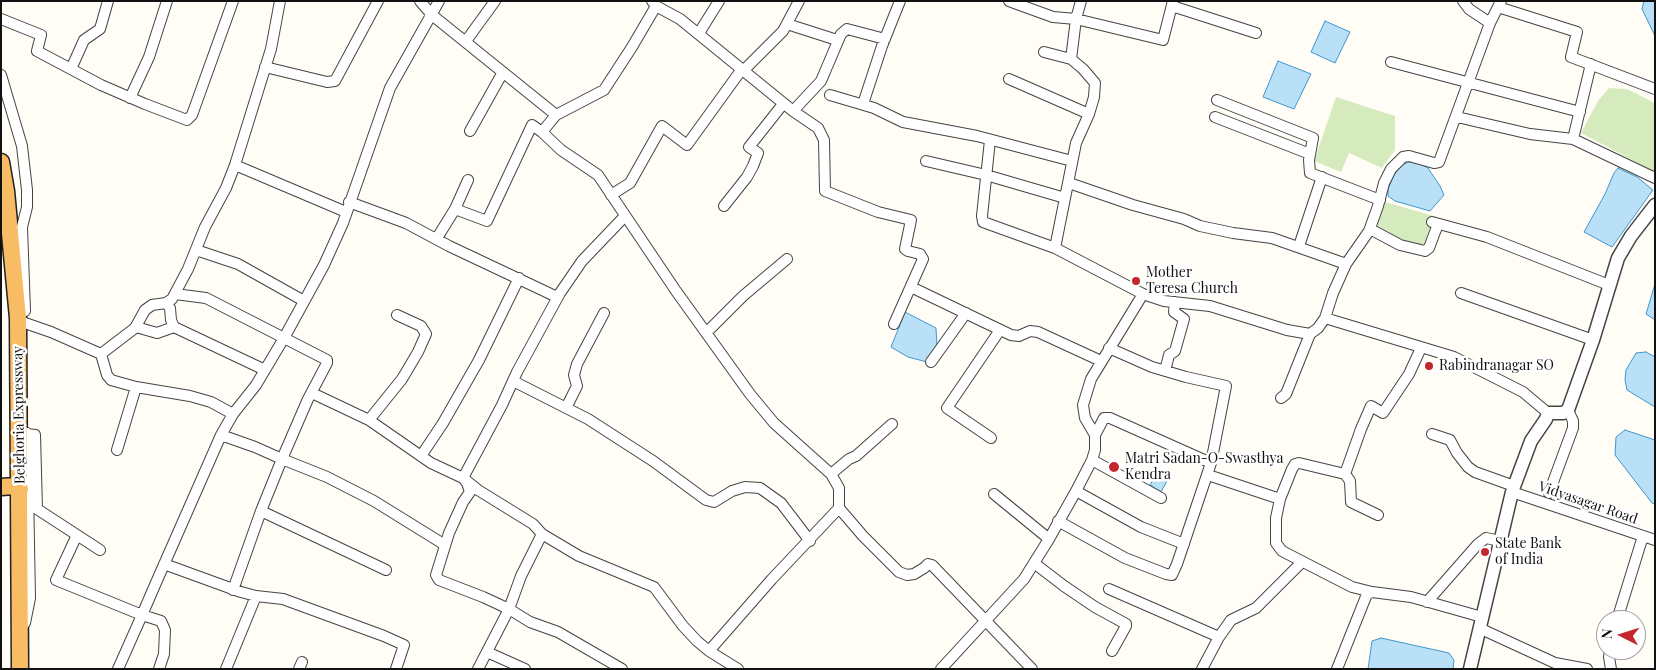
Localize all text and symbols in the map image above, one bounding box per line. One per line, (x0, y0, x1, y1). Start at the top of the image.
place label: Mother Teresa Church (1146, 265, 1238, 298)
marker: Mother Teresa Church (1130, 275, 1142, 287)
street label: Belghoria Expressway (9, 346, 29, 484)
place label: Rabindranagar SO (1439, 358, 1554, 374)
marker: Rabindranagar SO (1423, 360, 1435, 372)
place label: Matri Sadan-O-Swasthya Kendra (1125, 451, 1284, 484)
marker: Matri Sadan-O-Swasthya Kendra (1107, 460, 1121, 474)
street label: Vidyasagar Road (1536, 478, 1640, 528)
place label: State Bank of India (1495, 536, 1562, 568)
marker: State Bank of India (1479, 546, 1491, 558)
north arrow (1596, 610, 1646, 660)
text: N (1597, 628, 1616, 640)

